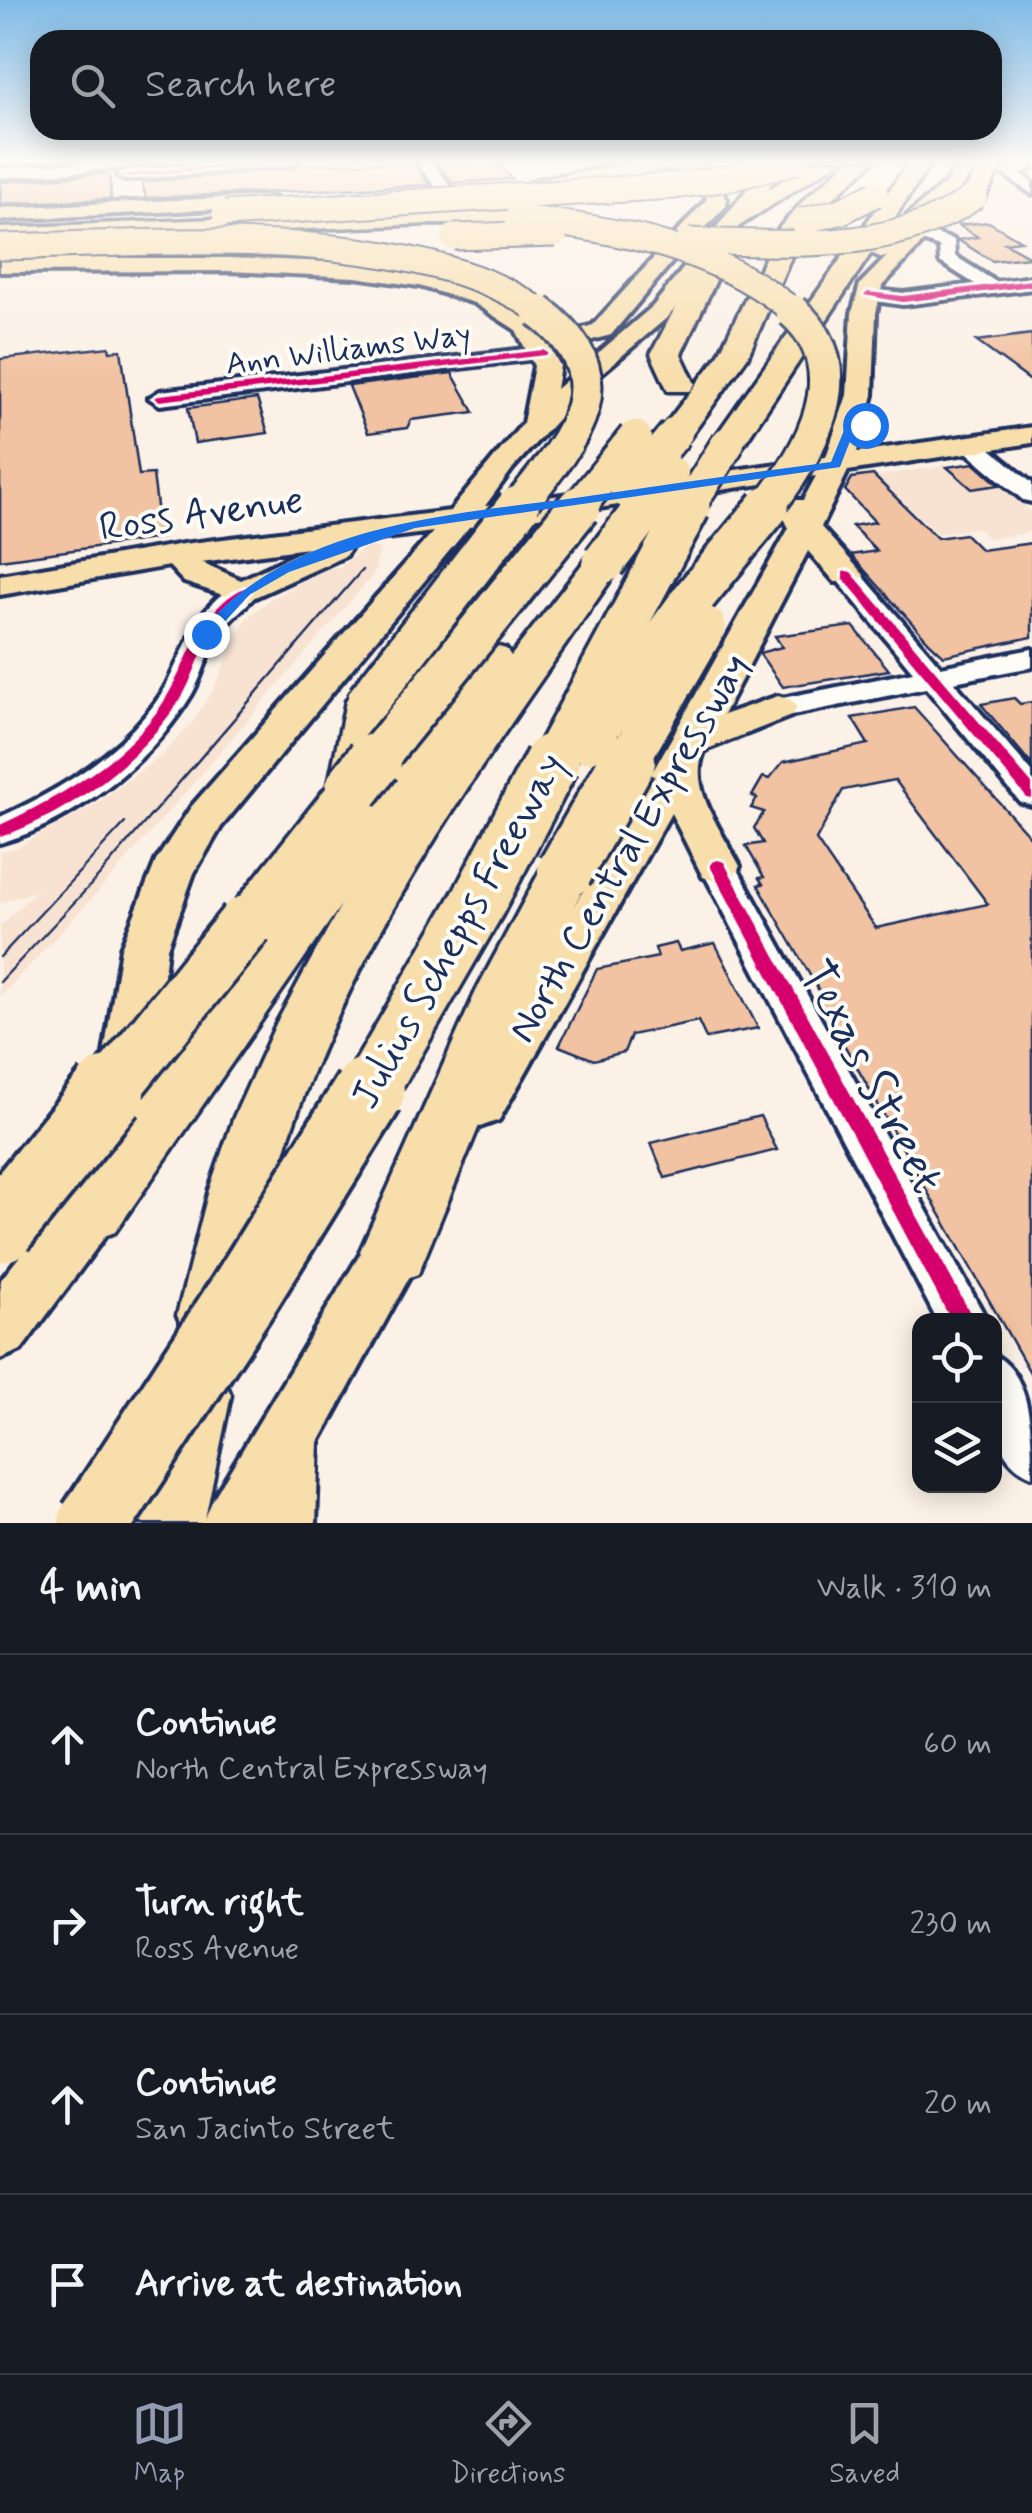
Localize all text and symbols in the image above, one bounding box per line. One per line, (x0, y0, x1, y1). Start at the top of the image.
search box (30, 30, 1002, 140)
icon: search (65, 58, 120, 113)
text: Search here (145, 61, 336, 110)
street label: Ann Williams Way (223, 314, 473, 386)
route start (843, 403, 889, 449)
street label: Ross Avenue (96, 475, 307, 555)
route end (184, 612, 230, 658)
street label: North Central Expressway (497, 645, 762, 1052)
street label: Julius Schepps Freeway (340, 744, 579, 1118)
street label: Texas Street (782, 950, 958, 1205)
map controls (912, 1313, 1002, 1493)
button: locate (912, 1313, 1002, 1403)
button: layers (912, 1403, 1002, 1493)
text: 4 min (40, 1561, 142, 1616)
text: Walk · 310 m (817, 1567, 992, 1609)
text: Continue (135, 1699, 277, 1748)
icon: ahead (40, 1717, 95, 1772)
text: 60 m (923, 1723, 992, 1765)
text: North Central Expressway (135, 1748, 488, 1790)
text: Turn right (135, 1879, 304, 1928)
icon: right (40, 1897, 95, 1952)
text: 230 m (909, 1903, 992, 1945)
text: Ross Avenue (135, 1928, 299, 1970)
text: Continue (135, 2059, 277, 2108)
icon: ahead (40, 2077, 95, 2132)
text: 20 m (924, 2083, 992, 2125)
text: San Jacinto Street (135, 2108, 395, 2150)
icon: arrive (40, 2257, 95, 2312)
text: Arrive at destination (135, 2260, 462, 2309)
tab: Map (132, 2396, 187, 2493)
tab: Directions (451, 2396, 566, 2493)
tab: Saved (829, 2396, 900, 2493)

